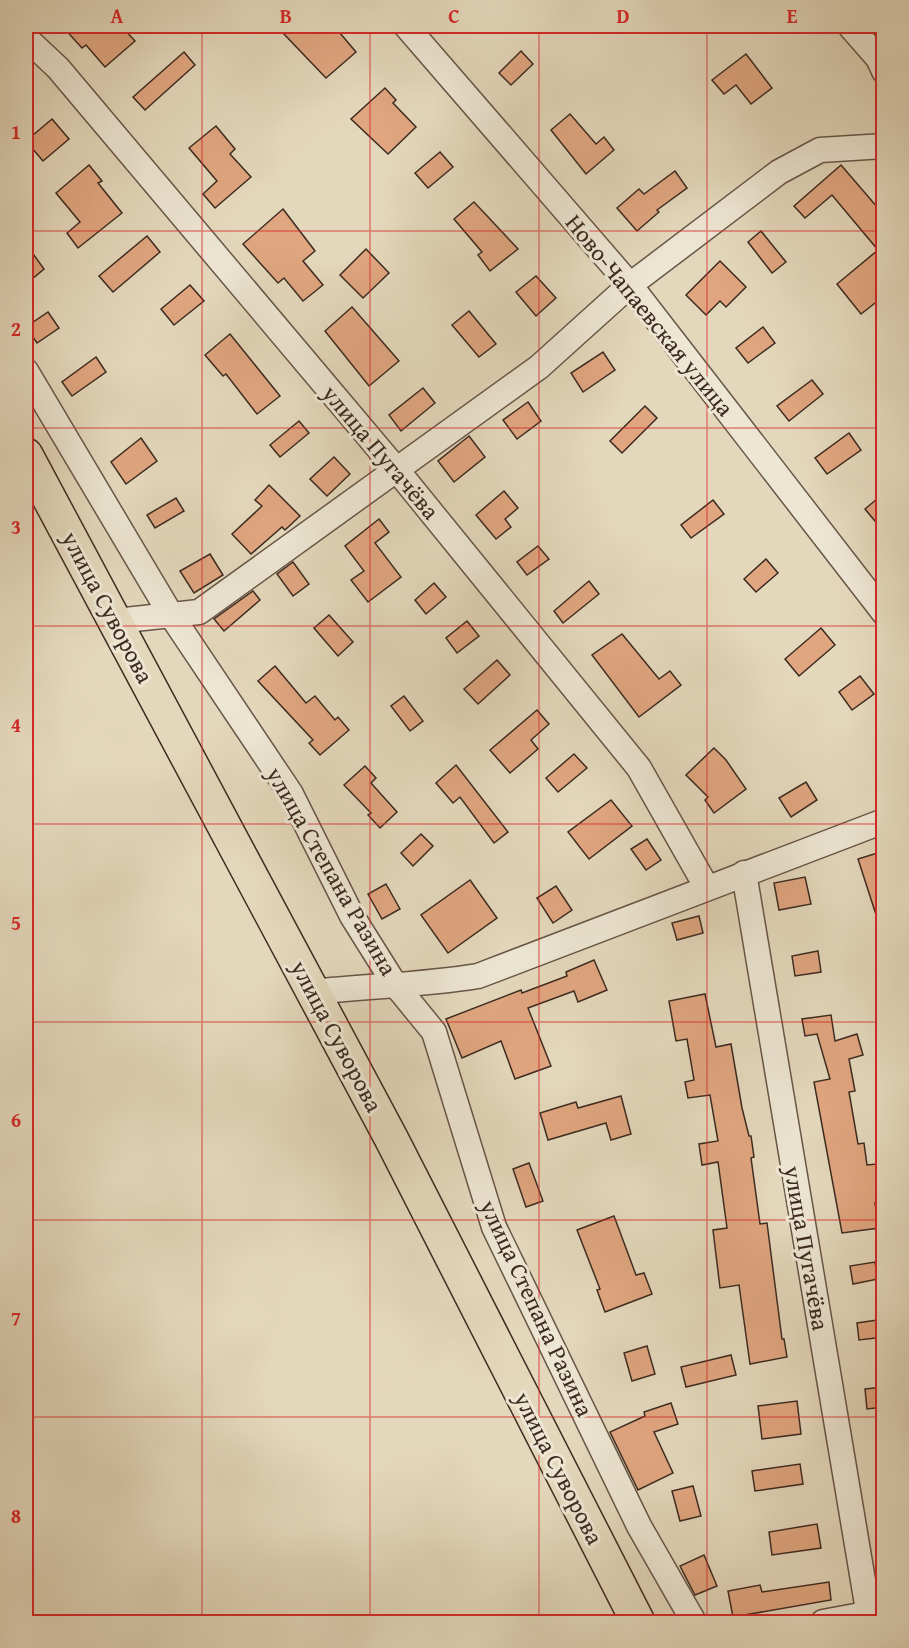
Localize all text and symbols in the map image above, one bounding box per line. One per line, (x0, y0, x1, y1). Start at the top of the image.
text: A (111, 1, 124, 30)
text: B (280, 1, 292, 30)
text: C (448, 1, 460, 30)
text: D (616, 1, 630, 30)
text: E (787, 1, 798, 30)
text: 1 (11, 117, 21, 146)
street label: Ново-Чапаевская улица (557, 206, 743, 424)
text: 2 (11, 314, 21, 343)
street label: улица Пугачёва (313, 376, 448, 527)
text: 3 (11, 512, 21, 541)
street label: улица Суворова (53, 524, 163, 690)
text: 4 (11, 710, 21, 739)
street label: улица Степана Разина (257, 759, 406, 982)
text: 5 (11, 908, 21, 937)
street label: улица Суворова (282, 953, 392, 1119)
text: 6 (11, 1105, 21, 1134)
street label: улица Пугачёва (775, 1162, 839, 1334)
street label: улица Степана Разина (471, 1193, 603, 1423)
text: 7 (11, 1303, 21, 1332)
street label: улица Суворова (505, 1384, 613, 1551)
text: 8 (11, 1501, 21, 1530)

